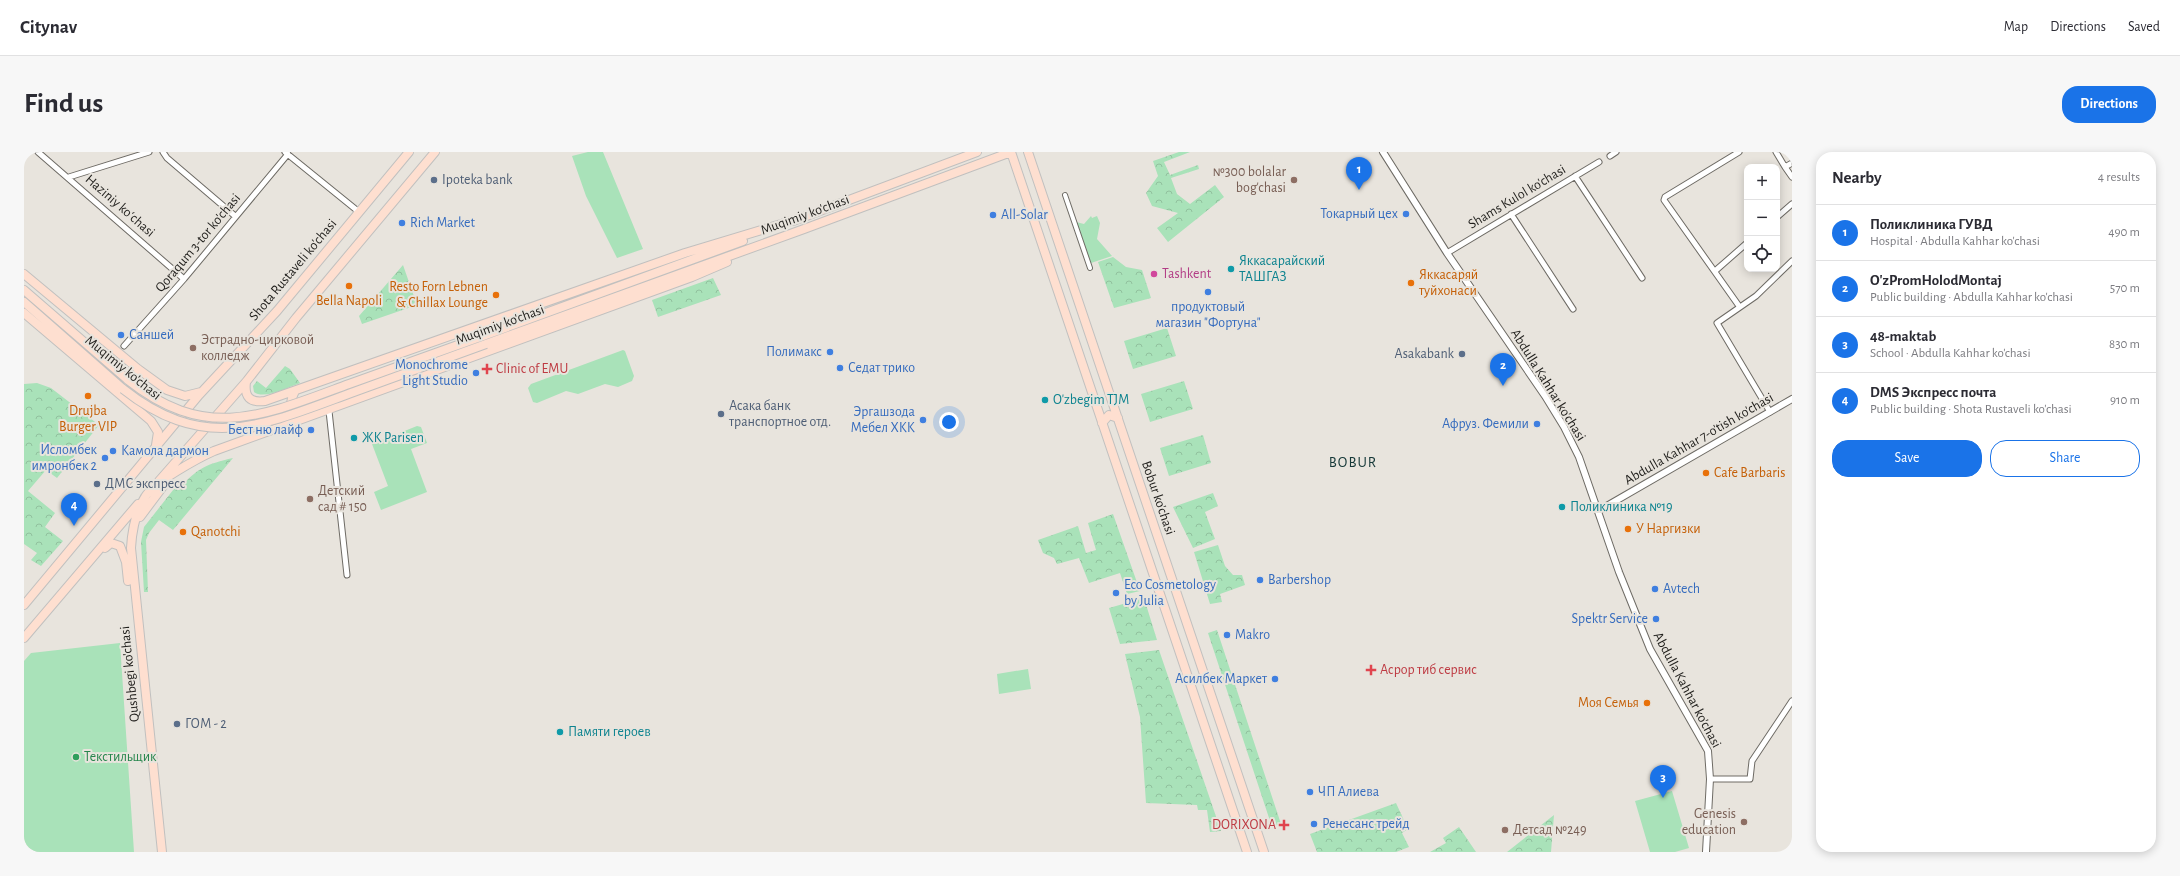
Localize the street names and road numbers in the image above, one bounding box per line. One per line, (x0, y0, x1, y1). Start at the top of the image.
street label: Shams Kulol ko'chasi (1466, 162, 1568, 232)
street label: Haziniy koʻchasi (83, 172, 157, 240)
street label: Qoraqum 3-tor ko'chasi (153, 191, 243, 295)
street label: Muqimiy ko'chasi (759, 193, 851, 237)
street label: Shota Rustaveli ko'chasi (247, 217, 339, 323)
street label: Muqimiy ko'chasi (454, 303, 546, 347)
street label: Abdulla Kahhar ko'chasi (1508, 327, 1588, 443)
street label: Muqimiy ko'chasi (82, 333, 164, 403)
street label: Abdulla Kahhar 7-o'tish ko'chasi (1622, 390, 1776, 488)
street label: Bobur ko'chasi (1139, 459, 1177, 537)
street label: Qushbegi ko'chasi (118, 625, 142, 723)
street label: Abdulla Kahhar ko'chasi (1651, 630, 1723, 750)

